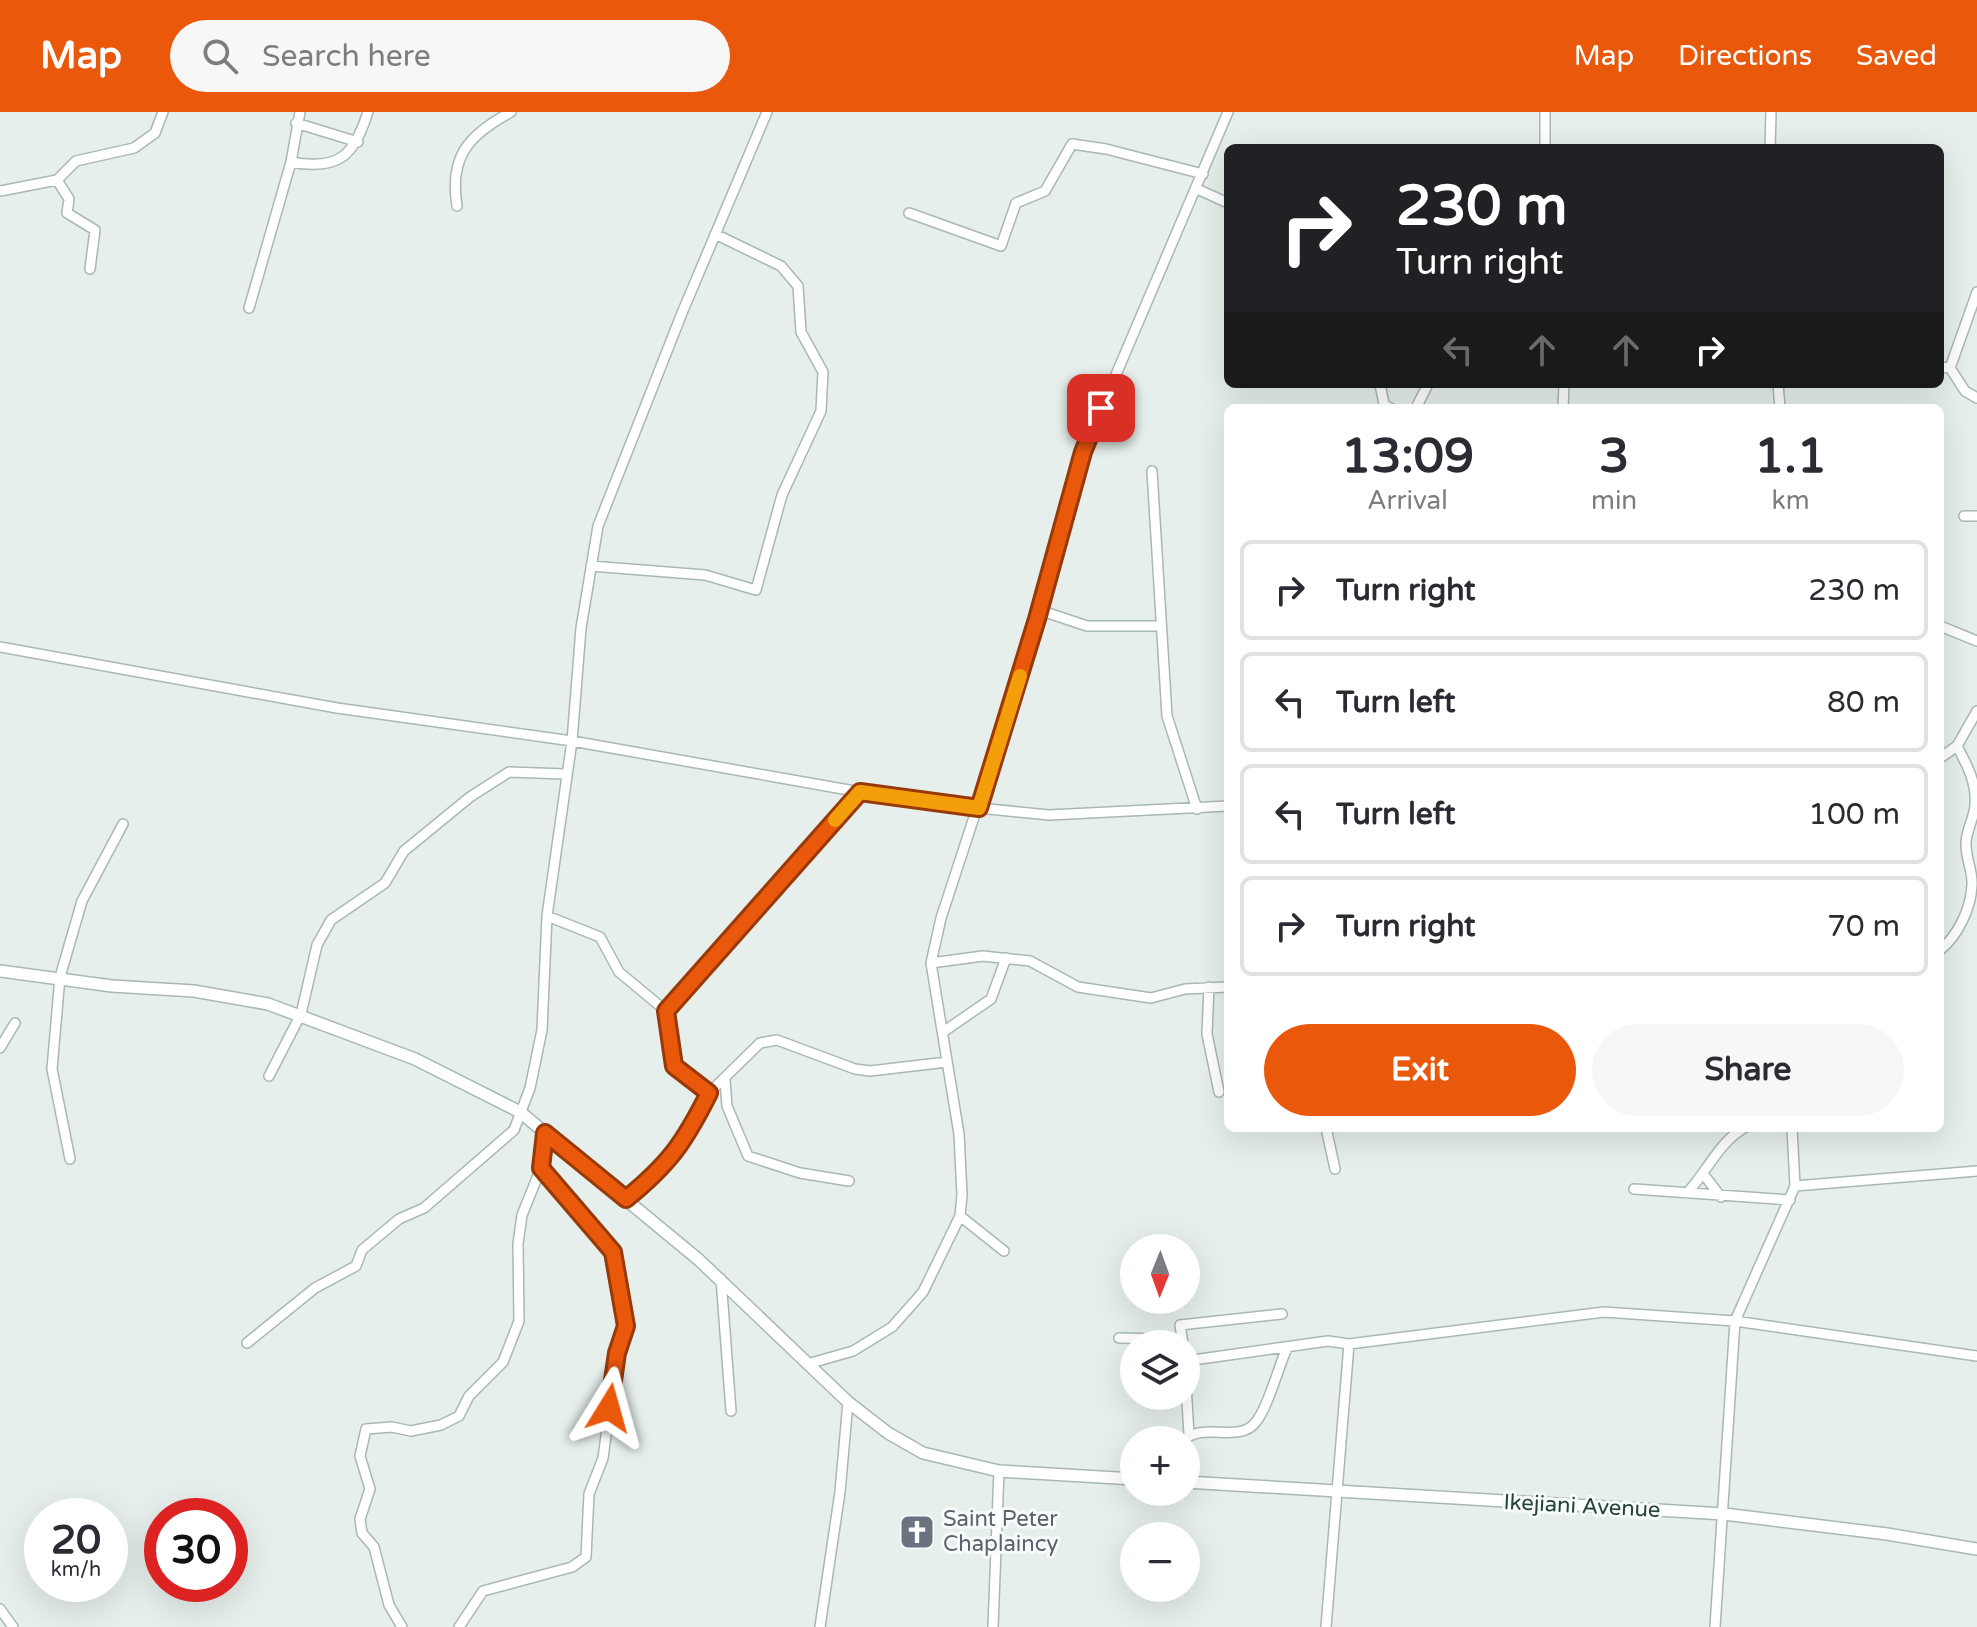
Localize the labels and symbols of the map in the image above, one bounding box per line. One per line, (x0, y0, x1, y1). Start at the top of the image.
pin (1067, 374, 1135, 442)
north arrow (1120, 1234, 1200, 1314)
position arrow (567, 1366, 651, 1450)
street label: Ikejiani Avenue (1503, 1489, 1661, 1523)
speed limit sign: 30 (144, 1498, 248, 1602)
place label: Saint Peter Chaplaincy (943, 1506, 1058, 1557)
church icon: Saint Peter Chaplaincy (898, 1513, 936, 1551)

